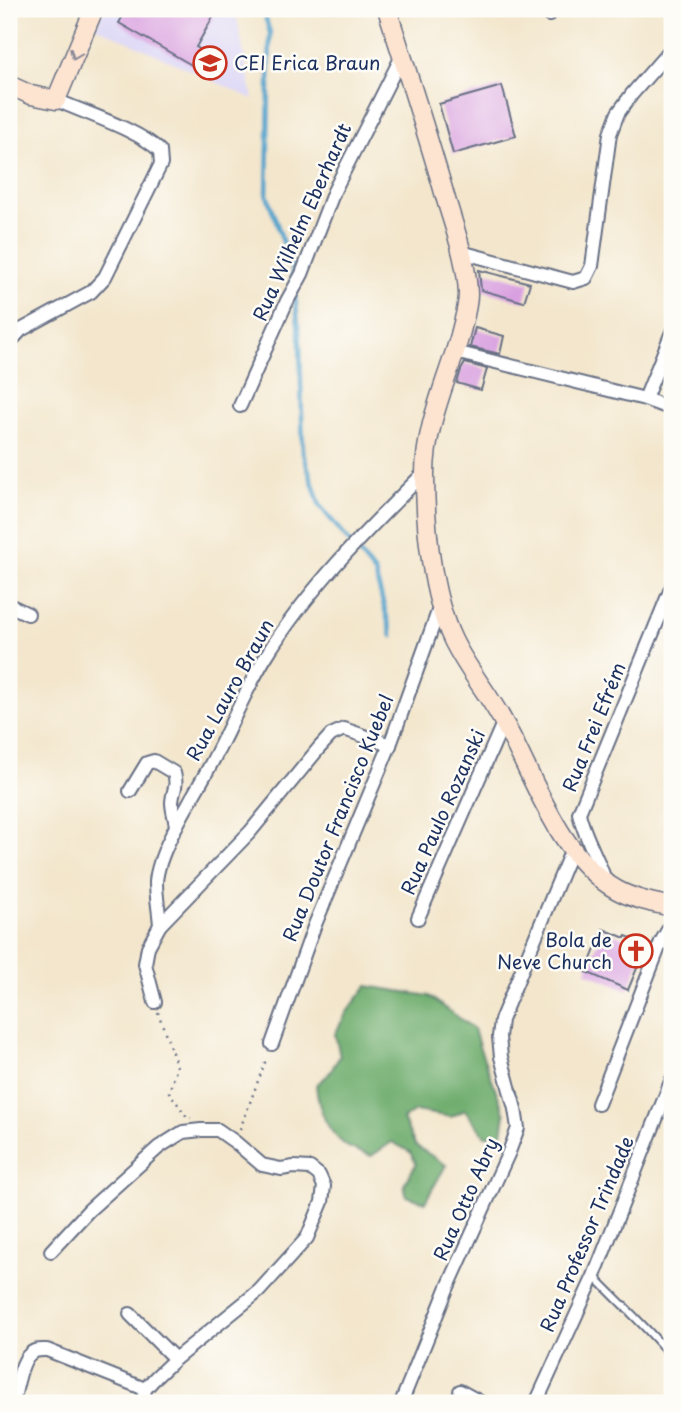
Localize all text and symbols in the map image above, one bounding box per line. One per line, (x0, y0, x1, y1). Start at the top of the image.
school or university icon: CEI Erica Braun (191, 44, 229, 82)
one-way arrow (70, 48, 84, 60)
place label: CEI Erica Braun (234, 48, 380, 76)
street label: Rua Wilhelm Eberhardt (245, 118, 357, 325)
street label: Rua Lauro Braun (179, 614, 280, 766)
street label: Rua Frei Efrém (554, 658, 632, 795)
street label: Rua Doutor Francisco Kuebel (275, 690, 399, 945)
street label: Rua Paulo Rozanski (393, 724, 491, 899)
place label: Bola de Neve Church (497, 925, 612, 975)
church icon: Bola de Neve Church (617, 932, 655, 970)
street label: Rua Professor Trindade (532, 1131, 640, 1336)
street label: Rua Otto Abry (425, 1133, 505, 1265)

